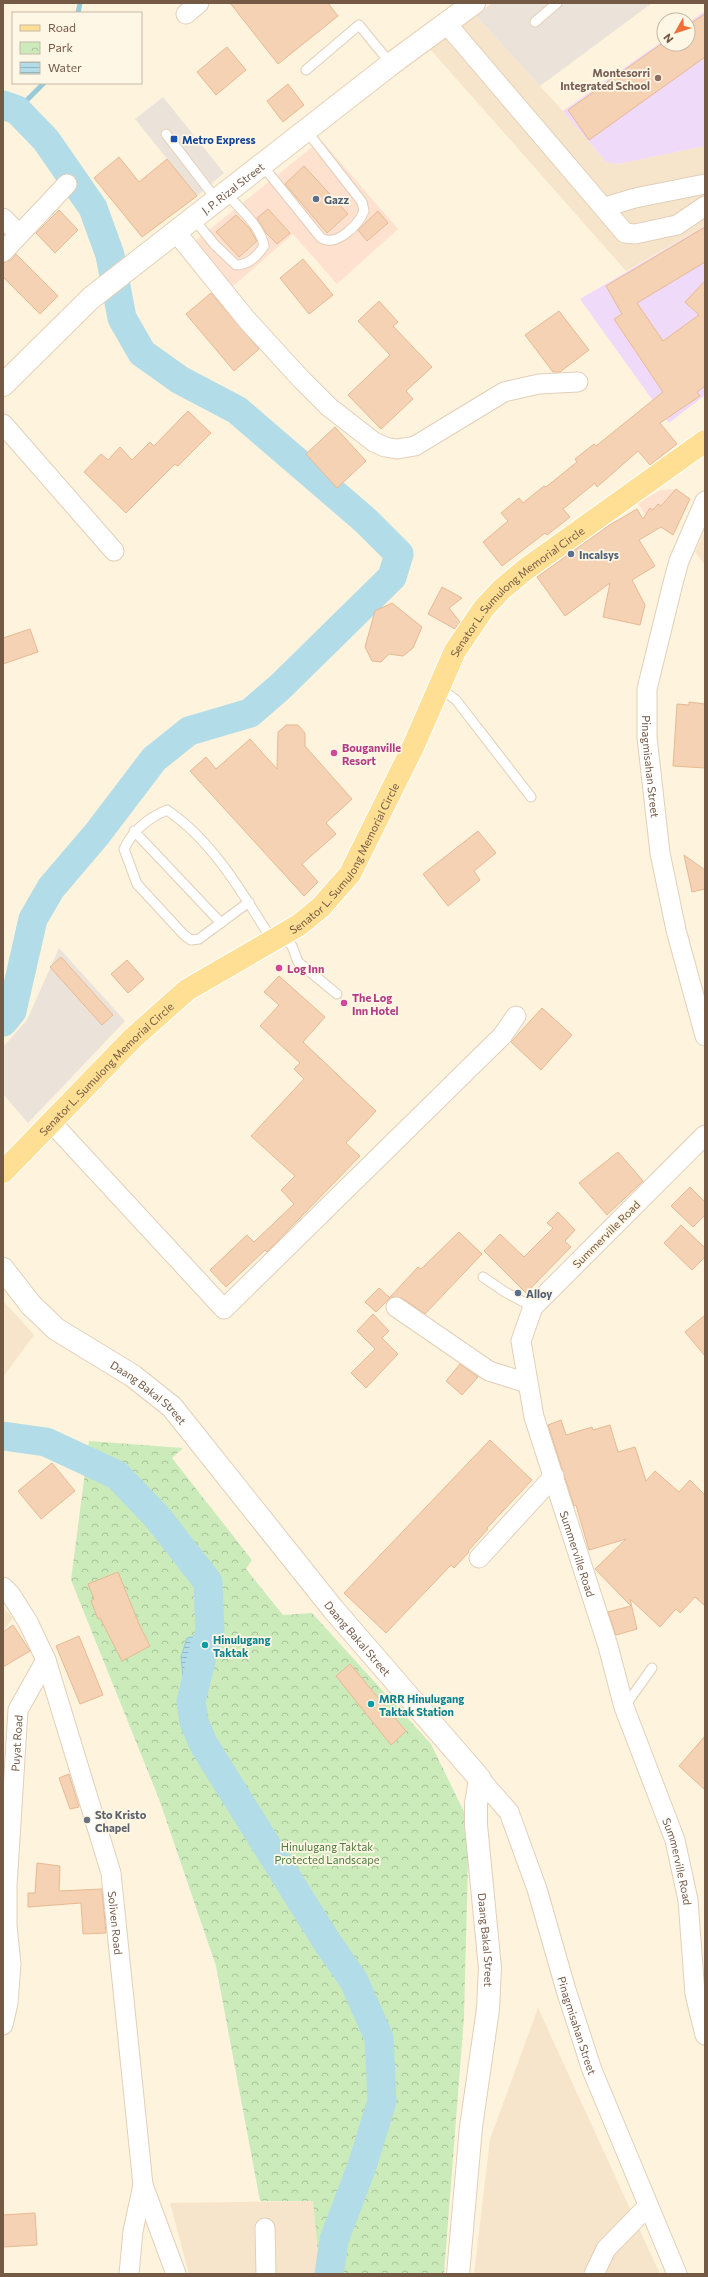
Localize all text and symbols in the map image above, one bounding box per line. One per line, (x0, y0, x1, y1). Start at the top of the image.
legend (12, 12, 142, 84)
north arrow (656, 12, 696, 52)
text: Road (48, 20, 76, 34)
text: N (660, 31, 675, 46)
text: Park (48, 40, 74, 54)
text: Water (48, 60, 82, 74)
place label: Montesorri Integrated School (560, 66, 650, 92)
marker: Montesorri Integrated School (653, 73, 663, 83)
place label: Metro Express (182, 133, 256, 146)
marker: Metro Express (169, 134, 179, 144)
street label: J. P. Rizal Street (198, 159, 267, 217)
place label: Gazz (324, 193, 349, 206)
marker: Gazz (311, 194, 321, 204)
street label: Senator L. Sumulong Memorial Circle (447, 523, 586, 659)
place label: Incalsys (579, 548, 619, 561)
marker: Incalsys (566, 549, 576, 559)
street label: Pinagmisahan Street (641, 715, 663, 819)
place label: Bouganville Resort (342, 741, 401, 767)
marker: Bouganville Resort (329, 748, 339, 758)
street label: Senator L. Sumulong Memorial Circle (287, 780, 401, 936)
place label: Log Inn (287, 962, 324, 975)
marker: Log Inn (274, 963, 284, 973)
place label: The Log Inn Hotel (352, 991, 398, 1017)
marker: The Log Inn Hotel (339, 998, 349, 1008)
street label: Senator L. Sumulong Memorial Circle (36, 999, 176, 1138)
street label: Summerville Road (570, 1198, 642, 1270)
place label: Alloy (526, 1287, 552, 1300)
marker: Alloy (513, 1288, 523, 1298)
street label: Daang Bakal Street (108, 1358, 190, 1427)
street label: Summerville Road (558, 1509, 598, 1598)
street label: Daang Bakal Street (322, 1598, 394, 1678)
place label: Hinulugang Taktak (213, 1633, 270, 1659)
marker: Hinulugang Taktak (200, 1640, 210, 1650)
place label: MRR Hinulugang Taktak Station (379, 1692, 464, 1718)
marker: MRR Hinulugang Taktak Station (366, 1699, 376, 1709)
street label: Puyat Road (8, 1714, 24, 1772)
place label: Sto Kristo Chapel (95, 1808, 147, 1834)
marker: Sto Kristo Chapel (82, 1815, 92, 1825)
street label: Summerville Road (661, 1816, 695, 1905)
park label: Hinulugang Taktak Protected Landscape (274, 1840, 380, 1866)
street label: Soliven Road (106, 1890, 126, 1955)
street label: Daang Bakal Street (476, 1892, 497, 1988)
street label: Pinagmisahan Street (556, 1974, 600, 2077)

